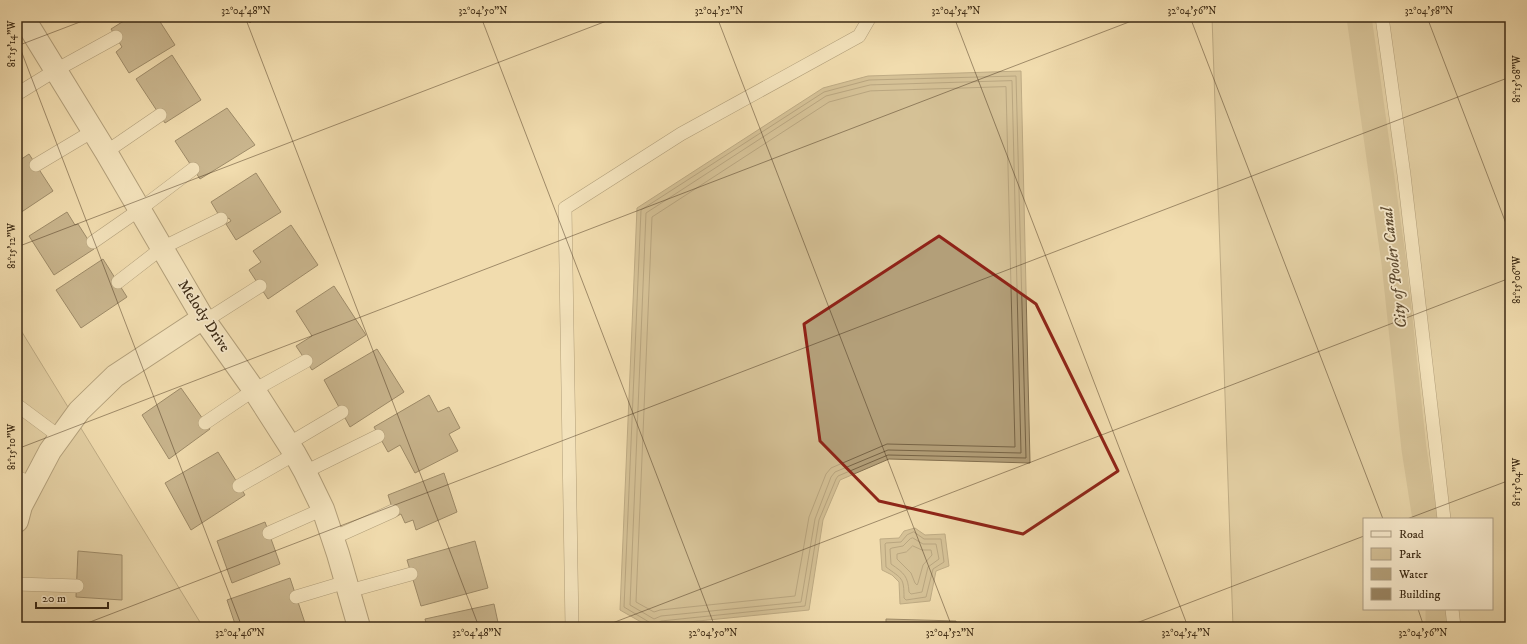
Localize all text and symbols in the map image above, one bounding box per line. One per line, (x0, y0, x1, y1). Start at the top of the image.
text: 32°04'48"N (221, 5, 271, 17)
text: 32°04'50"N (458, 5, 508, 17)
text: 32°04'52"N (695, 5, 743, 17)
text: 32°04'54"N (932, 5, 980, 17)
text: 32°04'56"N (1168, 5, 1216, 17)
text: 32°04'58"N (1405, 5, 1453, 17)
text: 81°15'14"W (6, 20, 18, 67)
text: 81°15'08"W (1511, 54, 1523, 103)
water label: City of Pooler Canal (1376, 205, 1411, 330)
text: 81°15'12"W (6, 222, 18, 269)
text: 81°15'06"W (1511, 255, 1523, 304)
street label: Melody Drive (174, 276, 234, 356)
text: 81°15'10"W (6, 423, 18, 470)
text: 81°15'04"W (1511, 457, 1523, 506)
legend (1363, 518, 1493, 610)
text: Road (1399, 527, 1424, 542)
text: Park (1399, 547, 1421, 562)
text: Water (1398, 567, 1428, 582)
scale bar (36, 584, 108, 610)
text: Building (1399, 587, 1440, 602)
text: 20 m (42, 591, 66, 606)
text: 32°04'46"N (215, 627, 265, 639)
text: 32°04'48"N (452, 627, 502, 639)
text: 32°04'50"N (688, 627, 738, 639)
text: 32°04'52"N (926, 627, 974, 639)
text: 32°04'54"N (1162, 627, 1210, 639)
text: 32°04'56"N (1399, 627, 1447, 639)

